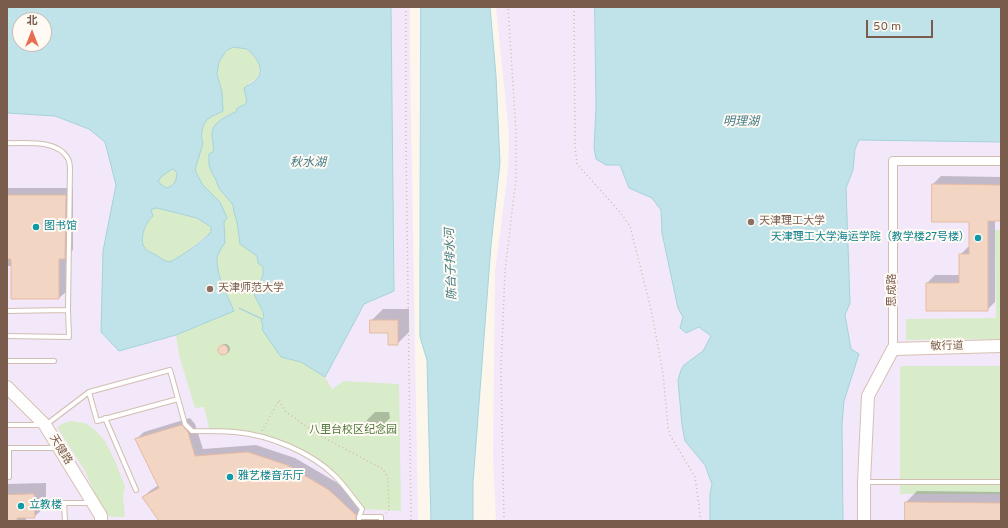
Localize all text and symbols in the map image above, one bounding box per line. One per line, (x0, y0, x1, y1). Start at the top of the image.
north arrow (12, 12, 52, 52)
scale bar (868, 12, 935, 38)
text: 北 (27, 14, 38, 28)
text: 50 m (873, 19, 901, 35)
water label: 明理湖 (723, 116, 759, 130)
water label: 秋水湖 (290, 157, 326, 171)
place label: 天津理工大学 (759, 215, 825, 229)
marker: 天津理工大学 (746, 217, 756, 227)
place label: 图书馆 (44, 220, 77, 234)
marker: 图书馆 (31, 222, 41, 232)
water label: 陈台子排水河 (444, 228, 460, 300)
place label: 天津理工大学海运学院（教学楼27号楼） (771, 231, 970, 245)
marker: 天津理工大学海运学院（教学楼27号楼） (973, 233, 983, 243)
street label: 思成路 (886, 274, 900, 306)
place label: 天津师范大学 (218, 282, 284, 296)
marker: 天津师范大学 (205, 284, 215, 294)
street label: 敏行道 (930, 340, 964, 354)
park label: 八里台校区纪念园 (309, 424, 397, 438)
street label: 天健路 (46, 432, 74, 468)
place label: 雅艺楼音乐厅 (238, 470, 304, 484)
marker: 雅艺楼音乐厅 (225, 472, 235, 482)
place label: 立教楼 (29, 499, 62, 513)
marker: 立教楼 (16, 501, 26, 511)

